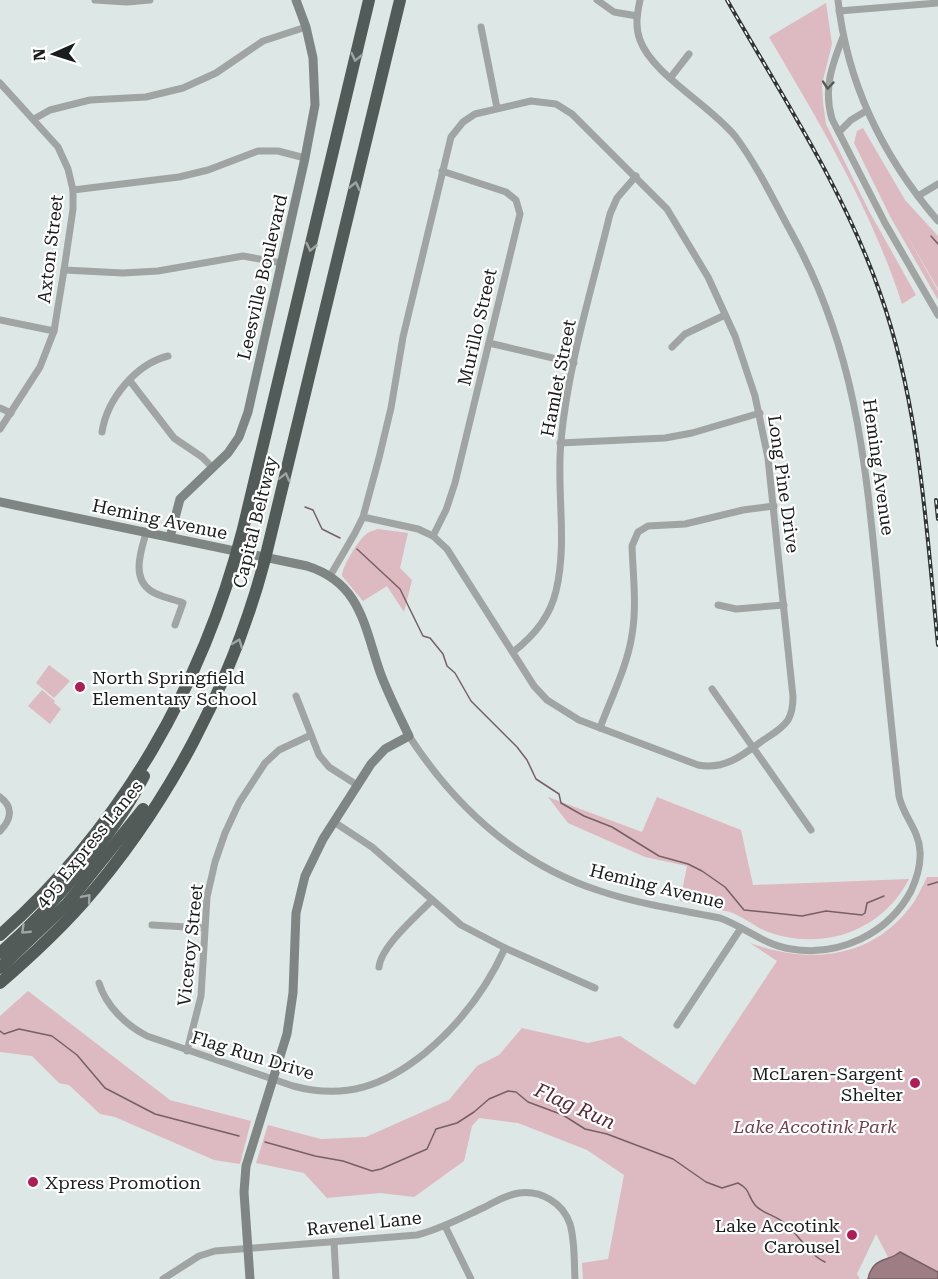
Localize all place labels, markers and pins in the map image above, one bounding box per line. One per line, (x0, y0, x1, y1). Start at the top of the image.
place label: North Springfield Elementary School (92, 667, 257, 709)
marker: North Springfield Elementary School (73, 680, 87, 694)
place label: McLaren-Sargent Shelter (752, 1063, 903, 1105)
marker: McLaren-Sargent Shelter (908, 1076, 922, 1090)
place label: Xpress Promotion (45, 1172, 201, 1193)
marker: Xpress Promotion (26, 1175, 40, 1189)
place label: Lake Accotink Carousel (715, 1215, 840, 1257)
marker: Lake Accotink Carousel (845, 1228, 859, 1242)

